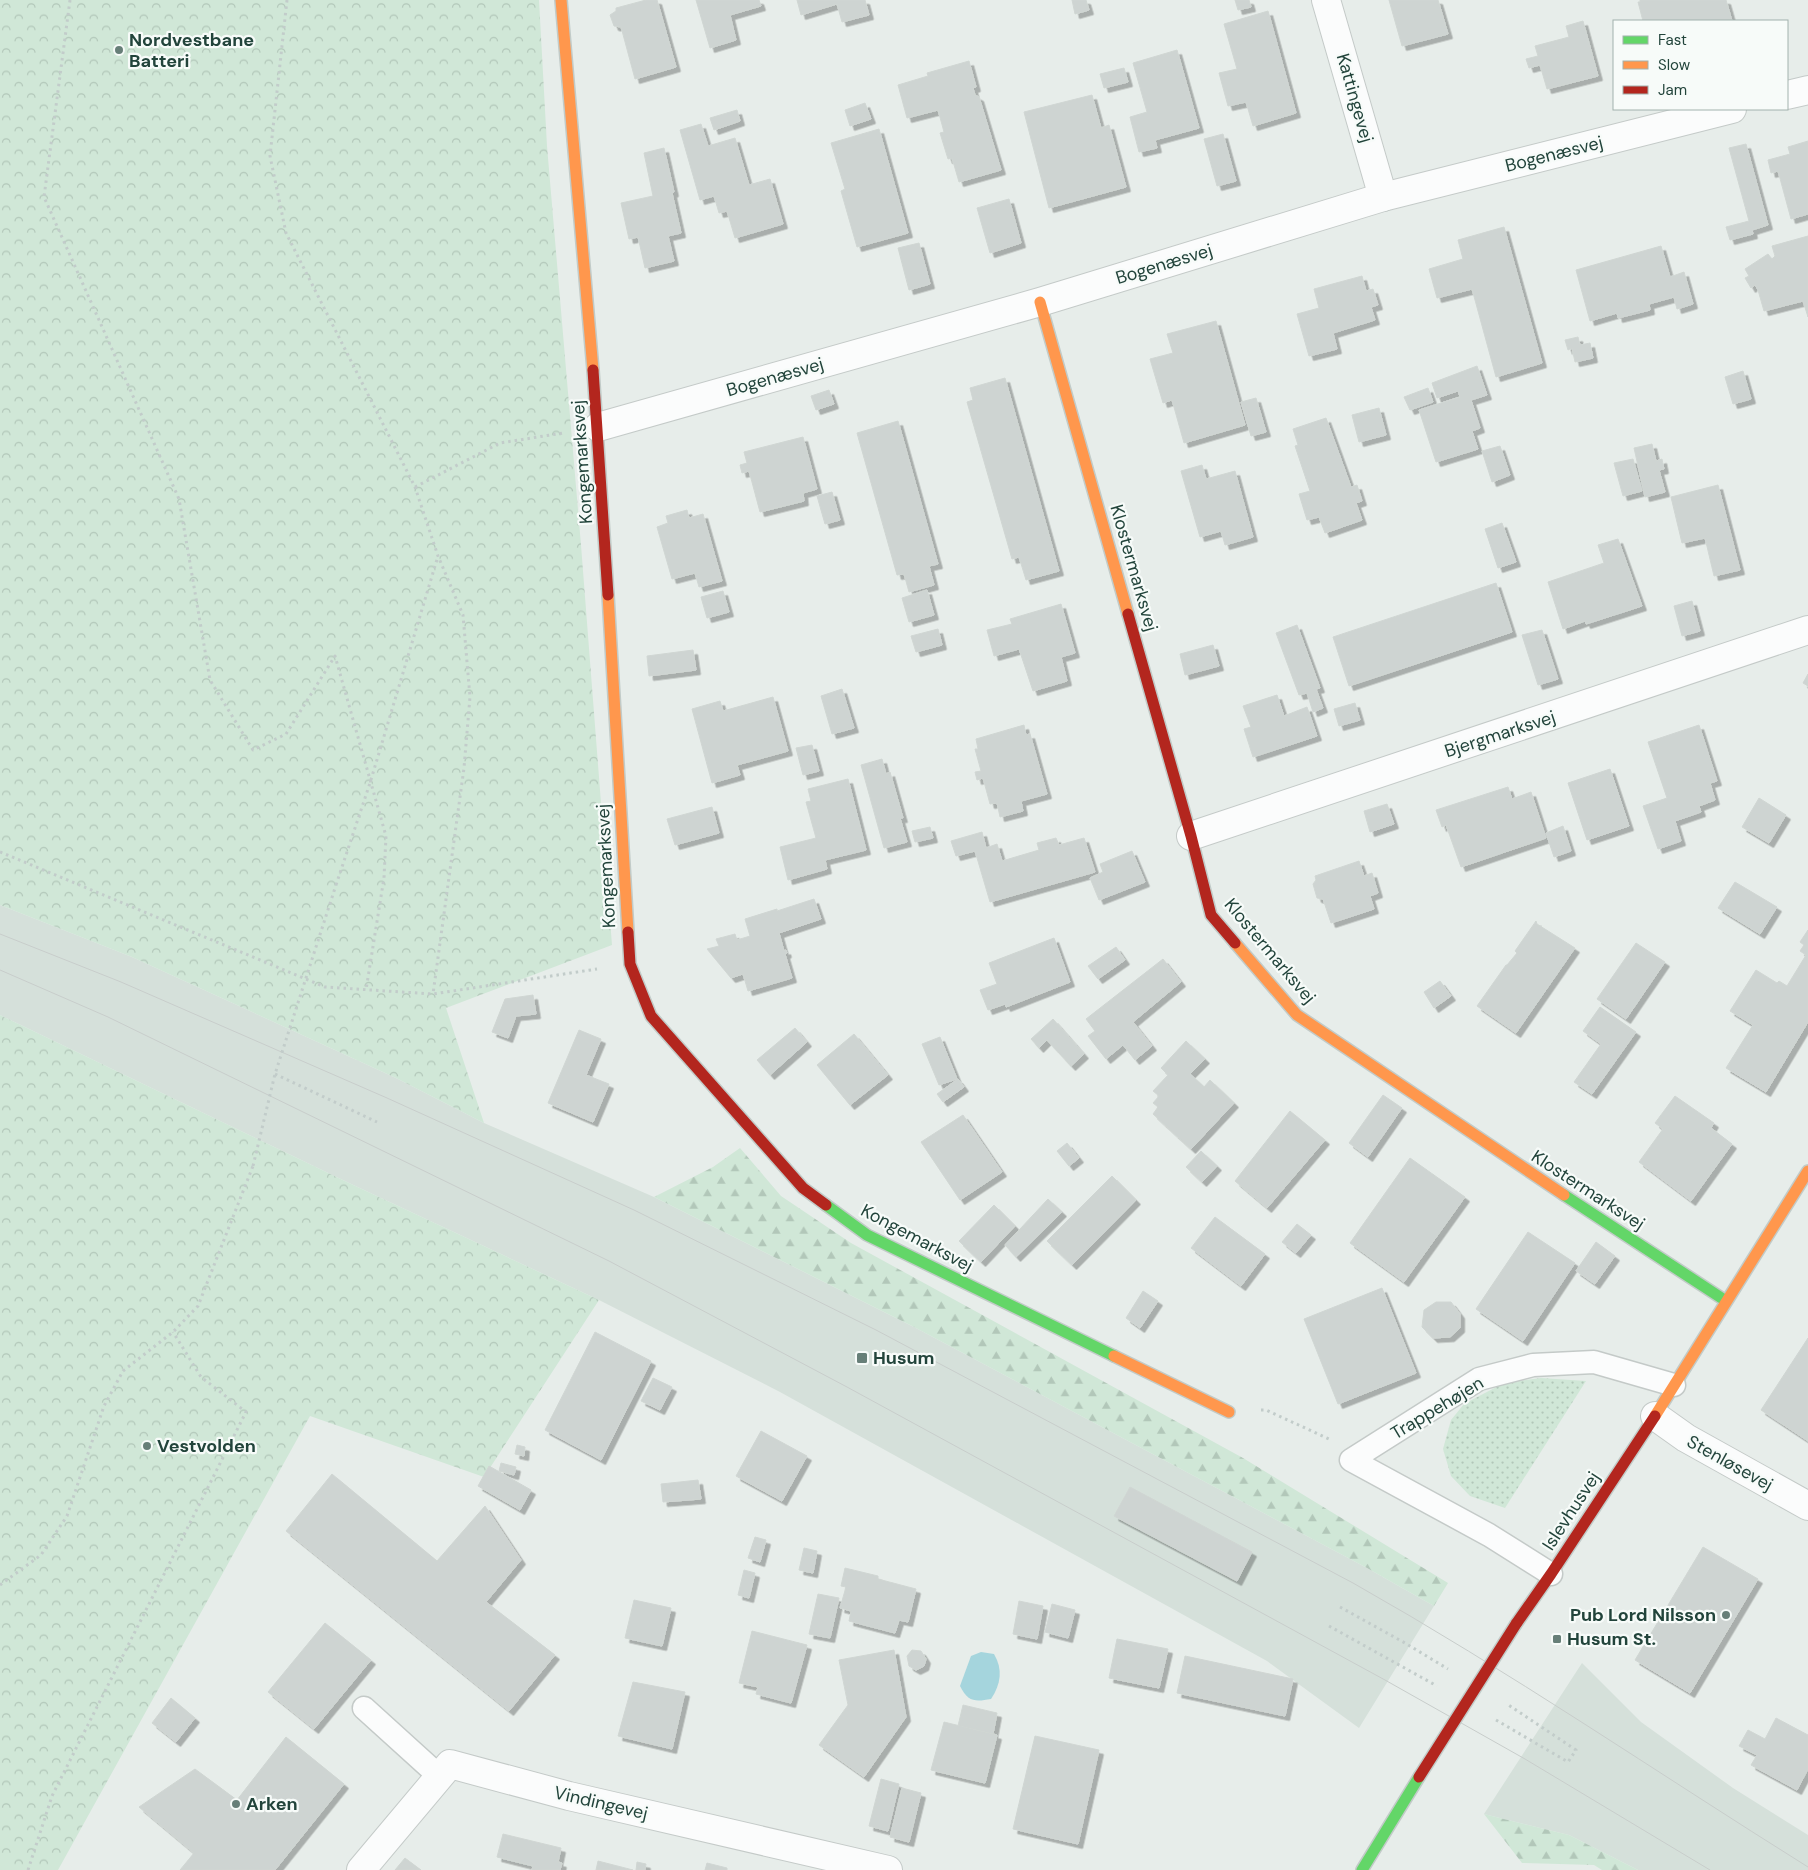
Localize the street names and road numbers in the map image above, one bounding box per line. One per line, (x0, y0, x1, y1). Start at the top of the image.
street label: Kattingevej (1331, 51, 1379, 145)
street label: Bogenæsvej (1503, 130, 1605, 178)
street label: Bogenæsvej (1113, 238, 1215, 290)
street label: Bogenæsvej (724, 352, 826, 402)
street label: Kongemarksvej (566, 399, 598, 525)
street label: Klostermarksvej (1104, 502, 1164, 634)
street label: Bjergmarksvej (1442, 705, 1558, 763)
street label: Kongemarksvej (591, 803, 621, 929)
street label: Klostermarksvej (1219, 893, 1321, 1009)
street label: Klostermarksvej (1527, 1144, 1649, 1236)
street label: Kongemarksvej (857, 1198, 977, 1278)
street label: Trappehøjen (1386, 1371, 1488, 1445)
street label: Stenløsevej (1683, 1429, 1777, 1497)
street label: Islevhusvej (1537, 1467, 1605, 1555)
street label: Vindingevej (552, 1781, 650, 1825)

